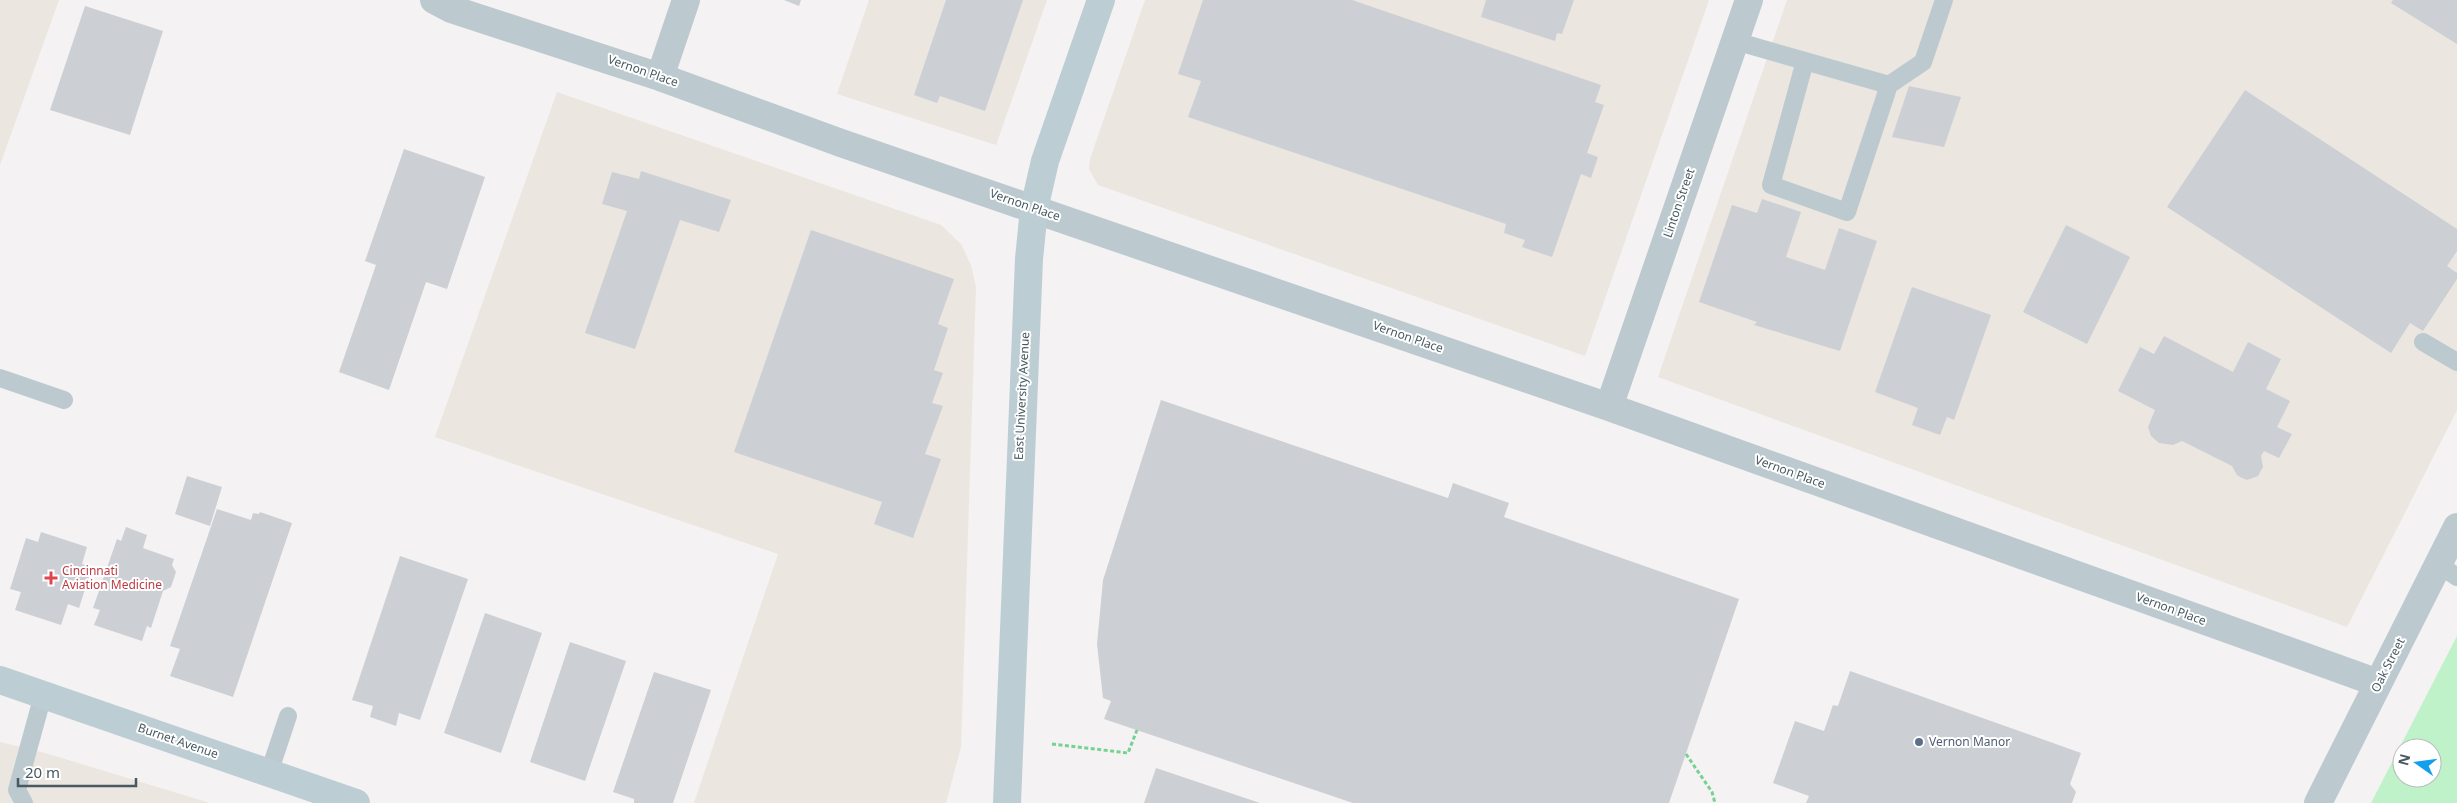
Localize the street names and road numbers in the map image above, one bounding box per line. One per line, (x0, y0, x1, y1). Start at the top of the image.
street label: Vernon Place (606, 51, 681, 91)
street label: Linton Street (1659, 165, 1699, 240)
street label: Vernon Place (988, 185, 1063, 225)
street label: Vernon Place (1371, 317, 1446, 357)
street label: East University Avenue (1010, 331, 1033, 460)
street label: Vernon Place (1753, 451, 1828, 492)
street label: Vernon Place (2134, 588, 2209, 629)
street label: Oak Street (2367, 634, 2409, 695)
street label: Burnet Avenue (136, 719, 221, 762)

